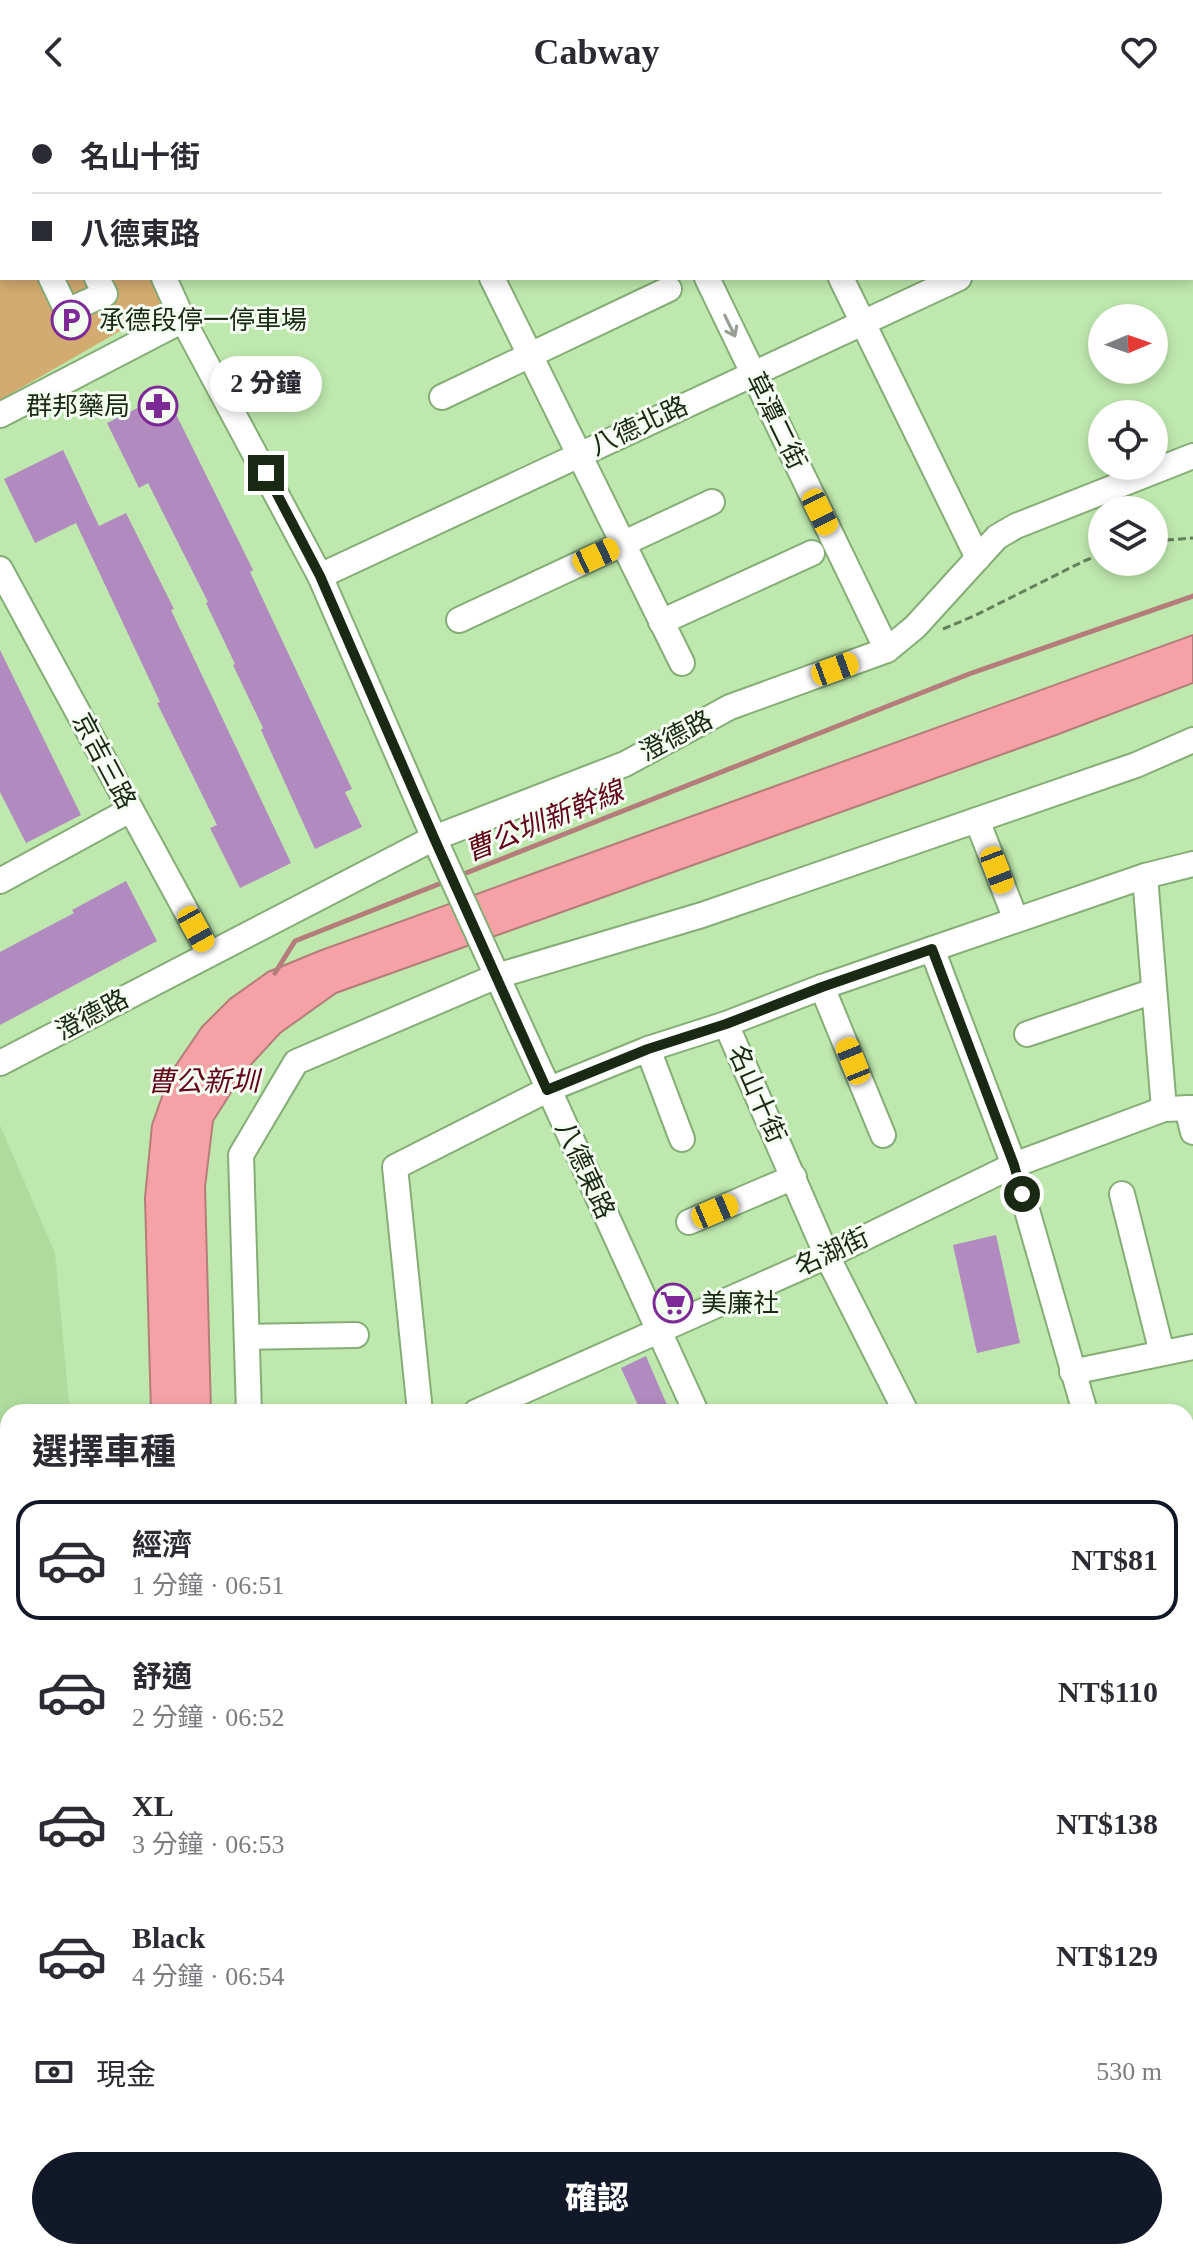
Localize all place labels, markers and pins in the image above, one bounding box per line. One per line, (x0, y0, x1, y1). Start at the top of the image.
parking icon: 承德段停一停車場 (50, 299, 92, 341)
place label: 承德段停一停車場 (99, 306, 307, 335)
pharmacy icon: 群邦藥局 (137, 385, 179, 427)
place label: 群邦藥局 (26, 392, 130, 421)
supermarket icon: 美廉社 (652, 1282, 694, 1324)
place label: 美廉社 (701, 1289, 779, 1318)

